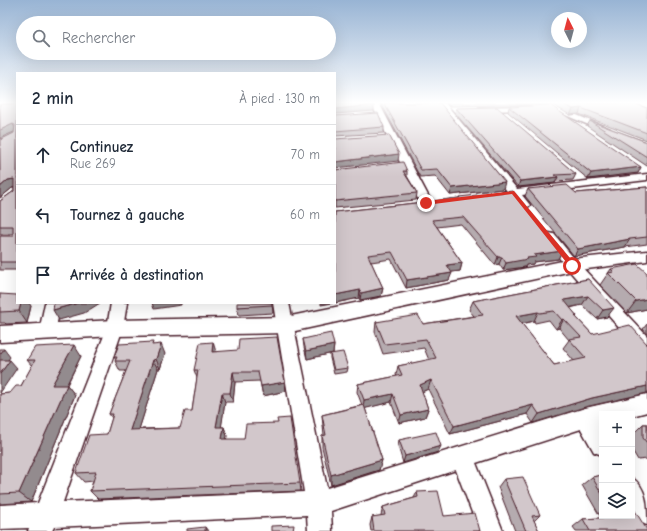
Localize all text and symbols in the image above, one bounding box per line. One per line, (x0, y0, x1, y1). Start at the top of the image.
north arrow (551, 12, 587, 48)
search box (16, 16, 336, 60)
icon: search (30, 27, 52, 49)
text: Rechercher (62, 29, 135, 47)
text: 2 min (32, 89, 73, 108)
text: À pied · 130 m (239, 91, 320, 106)
text: Continuez (70, 138, 133, 156)
icon: ahead (32, 144, 54, 166)
text: 70 m (291, 147, 320, 162)
text: Rue 269 (70, 156, 116, 171)
route end (417, 194, 435, 212)
icon: left (32, 204, 54, 226)
text: Tournez à gauche (70, 206, 184, 224)
text: 60 m (290, 207, 320, 222)
route start (563, 257, 581, 275)
icon: arrive (32, 264, 54, 286)
text: Arrivée à destination (70, 266, 204, 284)
map controls (599, 411, 635, 519)
button: + (599, 411, 635, 447)
button: − (599, 447, 635, 483)
button: layers (599, 483, 635, 519)

